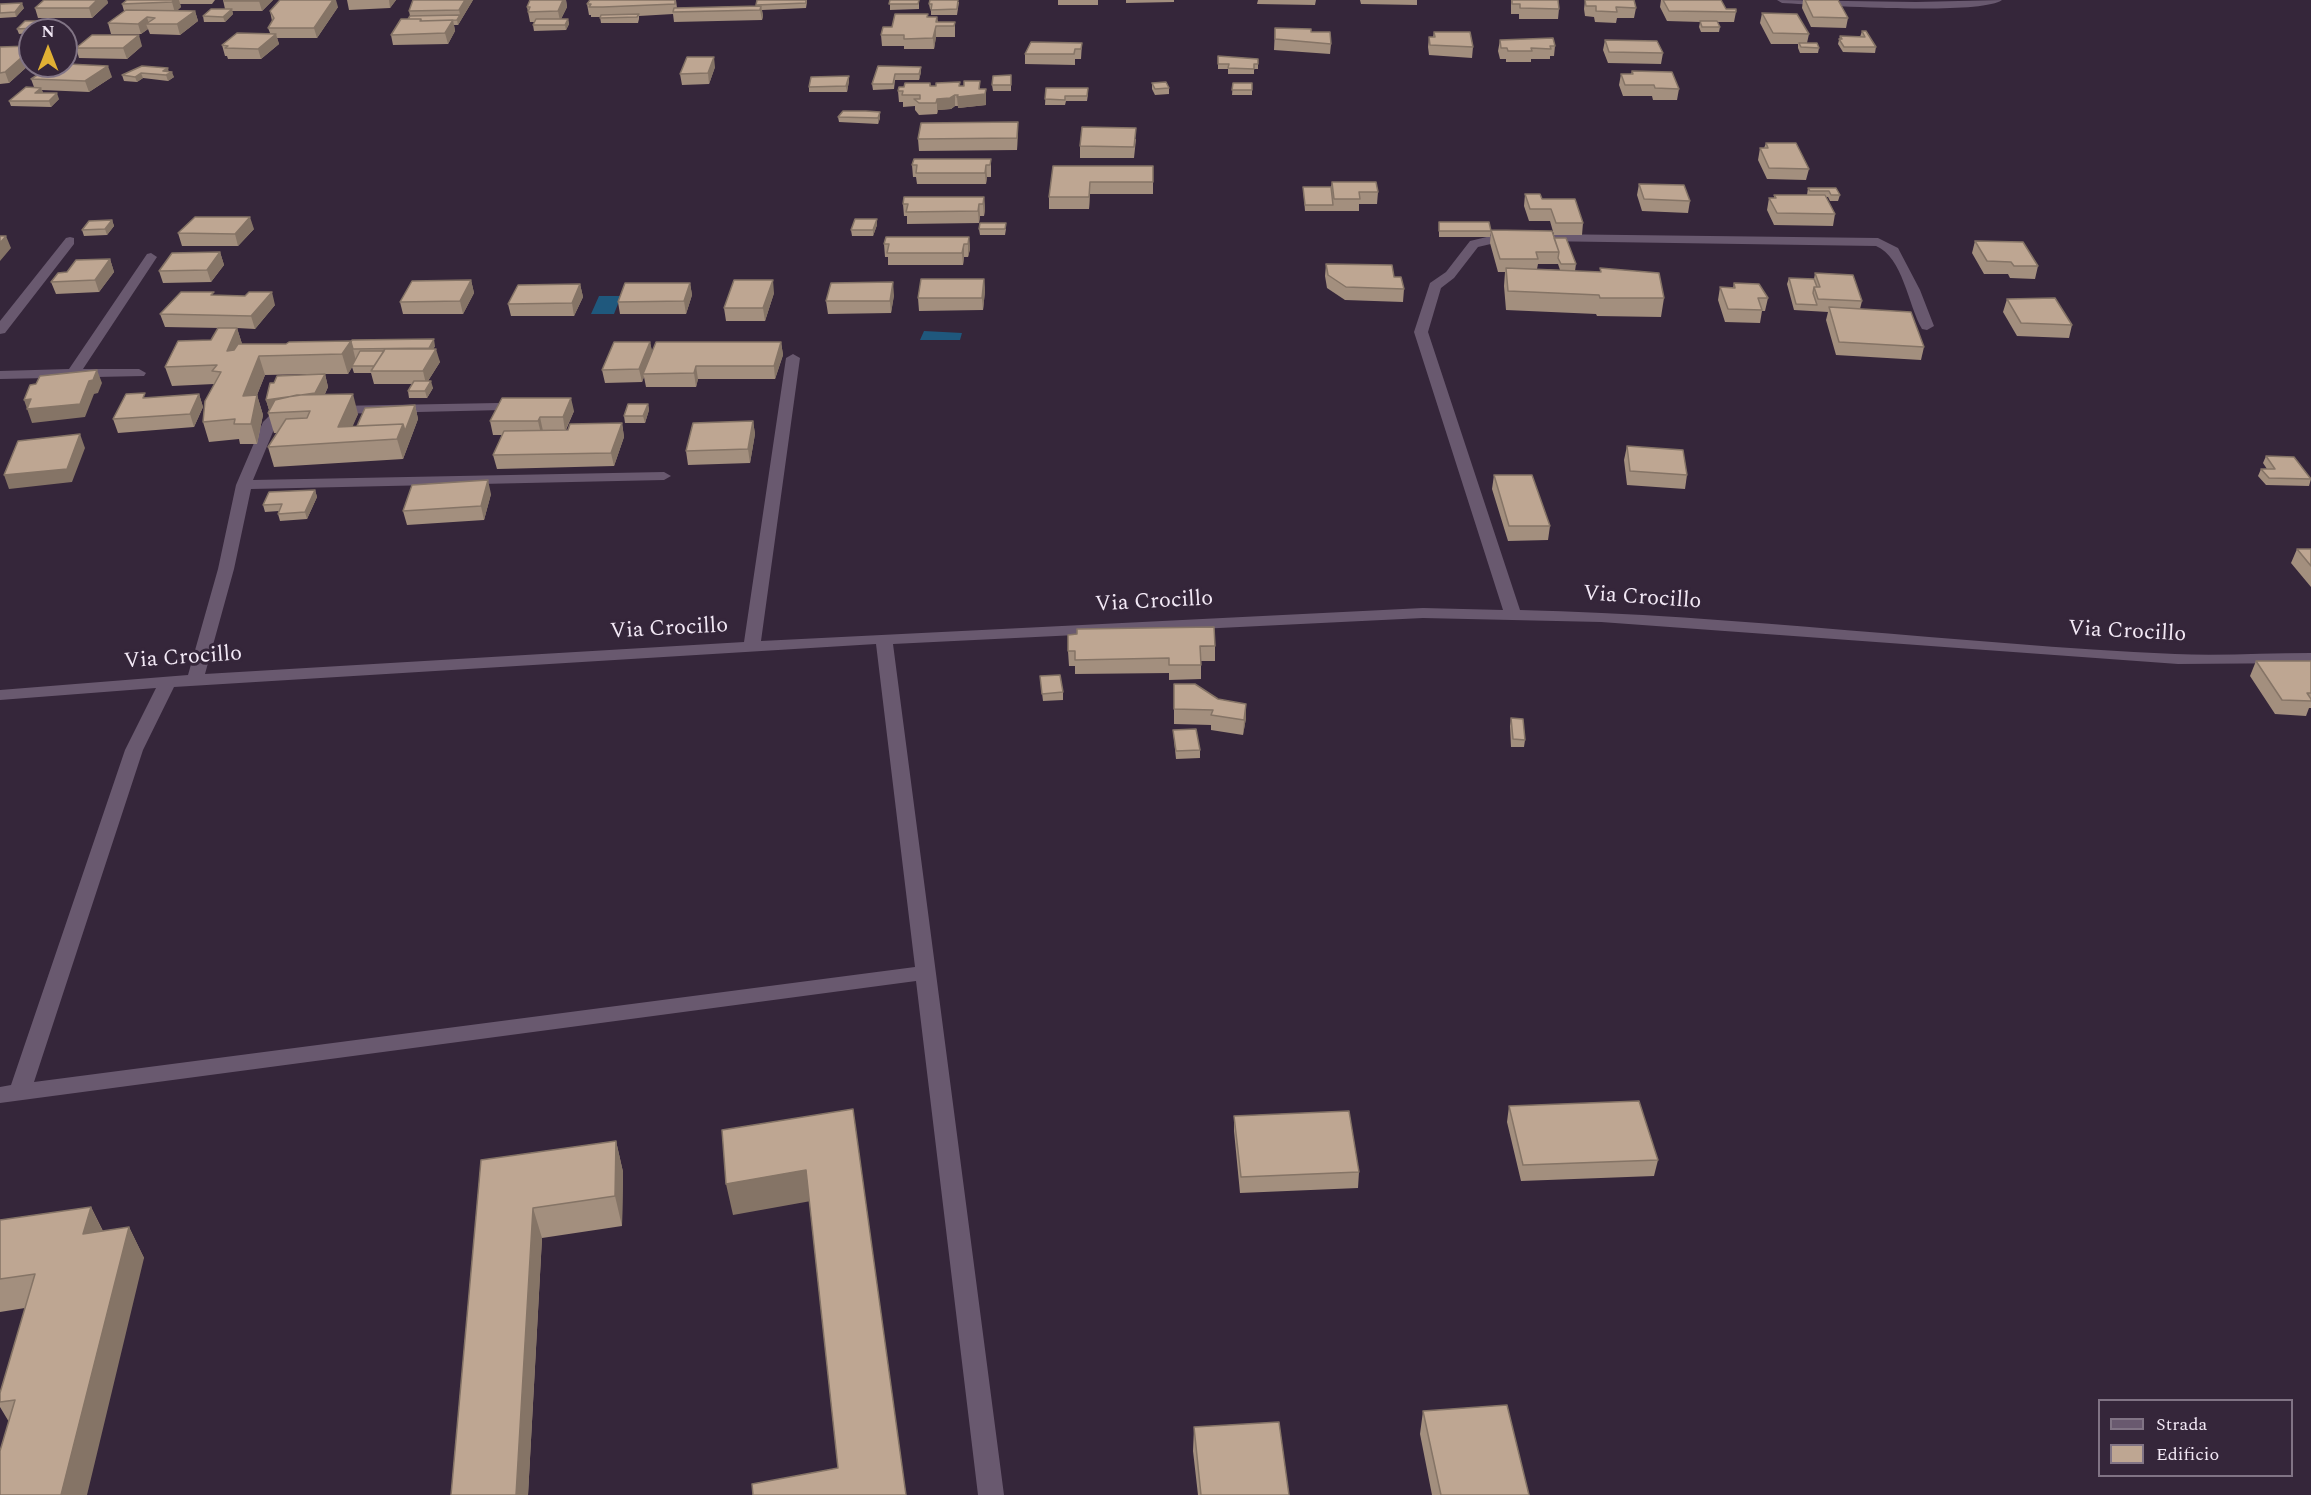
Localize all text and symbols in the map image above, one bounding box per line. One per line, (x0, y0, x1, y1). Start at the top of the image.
north arrow (18, 18, 78, 78)
text: N (41, 20, 55, 44)
street label: Via Crocillo (1582, 582, 1702, 616)
street label: Via Crocillo (1094, 587, 1214, 619)
street label: Via Crocillo (609, 614, 729, 646)
street label: Via Crocillo (2067, 617, 2187, 649)
street label: Via Crocillo (123, 642, 243, 676)
legend (2098, 1399, 2293, 1477)
text: Strada (2156, 1411, 2207, 1438)
text: Edificio (2156, 1441, 2219, 1468)

